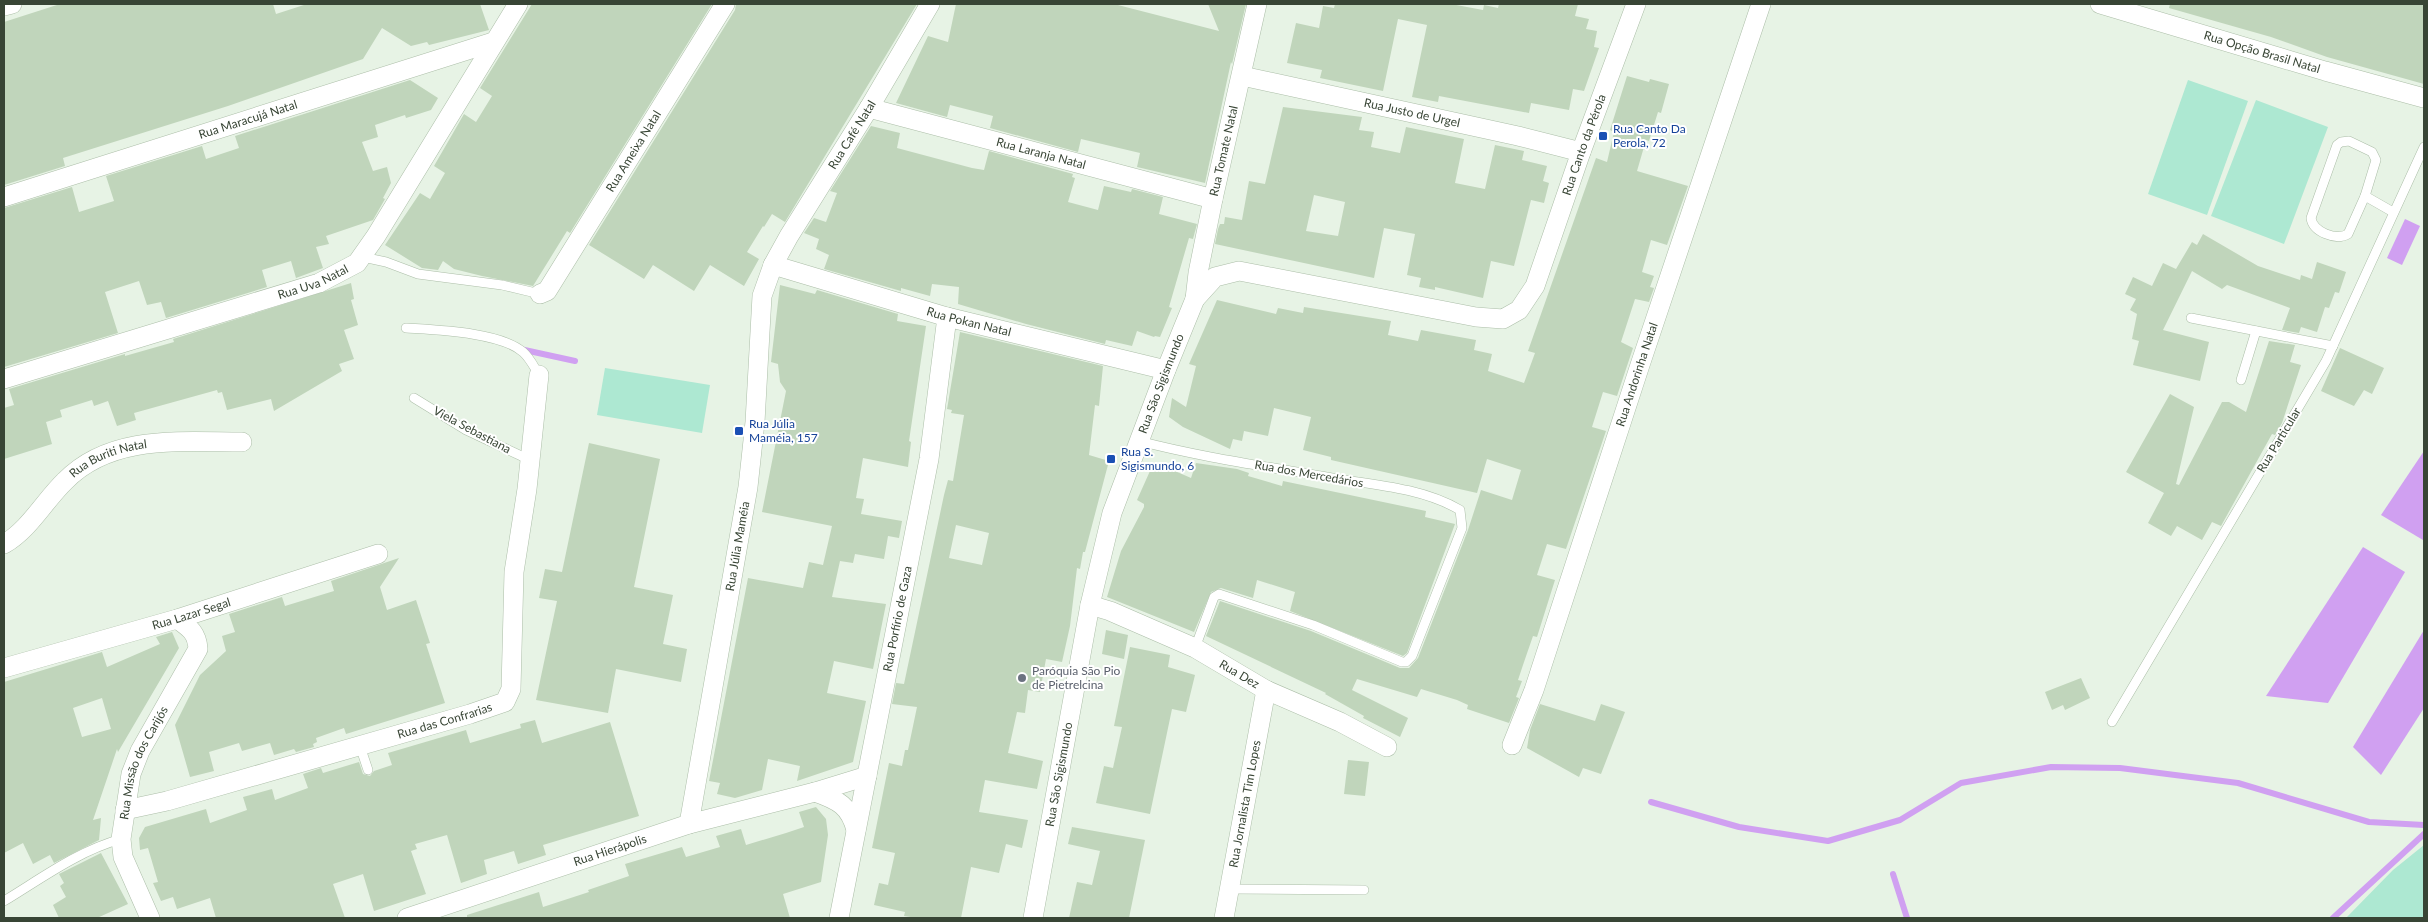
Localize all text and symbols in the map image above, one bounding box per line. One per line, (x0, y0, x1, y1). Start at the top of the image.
street label: Rua Opção Brasil Natal (2202, 27, 2322, 76)
street label: Rua Canto da Pérola (1559, 92, 1609, 197)
street label: Rua Justo de Urgel (1363, 95, 1462, 130)
street label: Rua Maracujá Natal (197, 97, 299, 142)
street label: Rua Café Natal (825, 97, 879, 172)
street label: Rua Tomate Natal (1206, 104, 1241, 198)
street label: Rua Ameixa Natal (602, 108, 664, 194)
place label: Rua Canto Da Perola, 72 (1613, 121, 1686, 150)
marker: Rua Canto Da Perola, 72 (1597, 130, 1609, 142)
street label: Rua Laranja Natal (995, 134, 1088, 172)
street label: Rua Uva Natal (276, 261, 351, 302)
street label: Rua Pokan Natal (925, 303, 1013, 339)
street label: Rua Andorinha Natal (1612, 320, 1661, 428)
street label: Rua São Sigismundo (1135, 331, 1187, 436)
street label: Viela Sebastiana (431, 403, 514, 456)
street label: Rua Particular (2253, 404, 2304, 475)
place label: Rua Júlia Maméia, 157 (749, 416, 818, 445)
marker: Rua Júlia Maméia, 157 (733, 425, 745, 437)
street label: Rua Buriti Natal (66, 436, 148, 481)
place label: Rua S. Sigismundo, 6 (1121, 444, 1194, 473)
marker: Rua S. Sigismundo, 6 (1105, 453, 1117, 465)
street label: Rua dos Mercedários (1254, 457, 1365, 490)
street label: Rua Júlia Maméia (722, 500, 752, 592)
street label: Rua Porfírio de Gaza (880, 564, 915, 673)
street label: Rua Lazar Segal (150, 594, 232, 633)
street label: Rua Dez (1217, 656, 1263, 692)
place label: Paróquia São Pio de Pietrelcina (1032, 663, 1121, 692)
marker: Paróquia São Pio de Pietrelcina (1016, 672, 1028, 684)
street label: Rua das Confrarias (395, 699, 494, 742)
street label: Rua Missão dos Carijós (116, 703, 171, 821)
street label: Rua São Sigismundo (1042, 721, 1076, 828)
street label: Rua Jornalista Tim Lopes (1225, 739, 1264, 869)
street label: Rua Hierápolis (571, 831, 648, 869)

